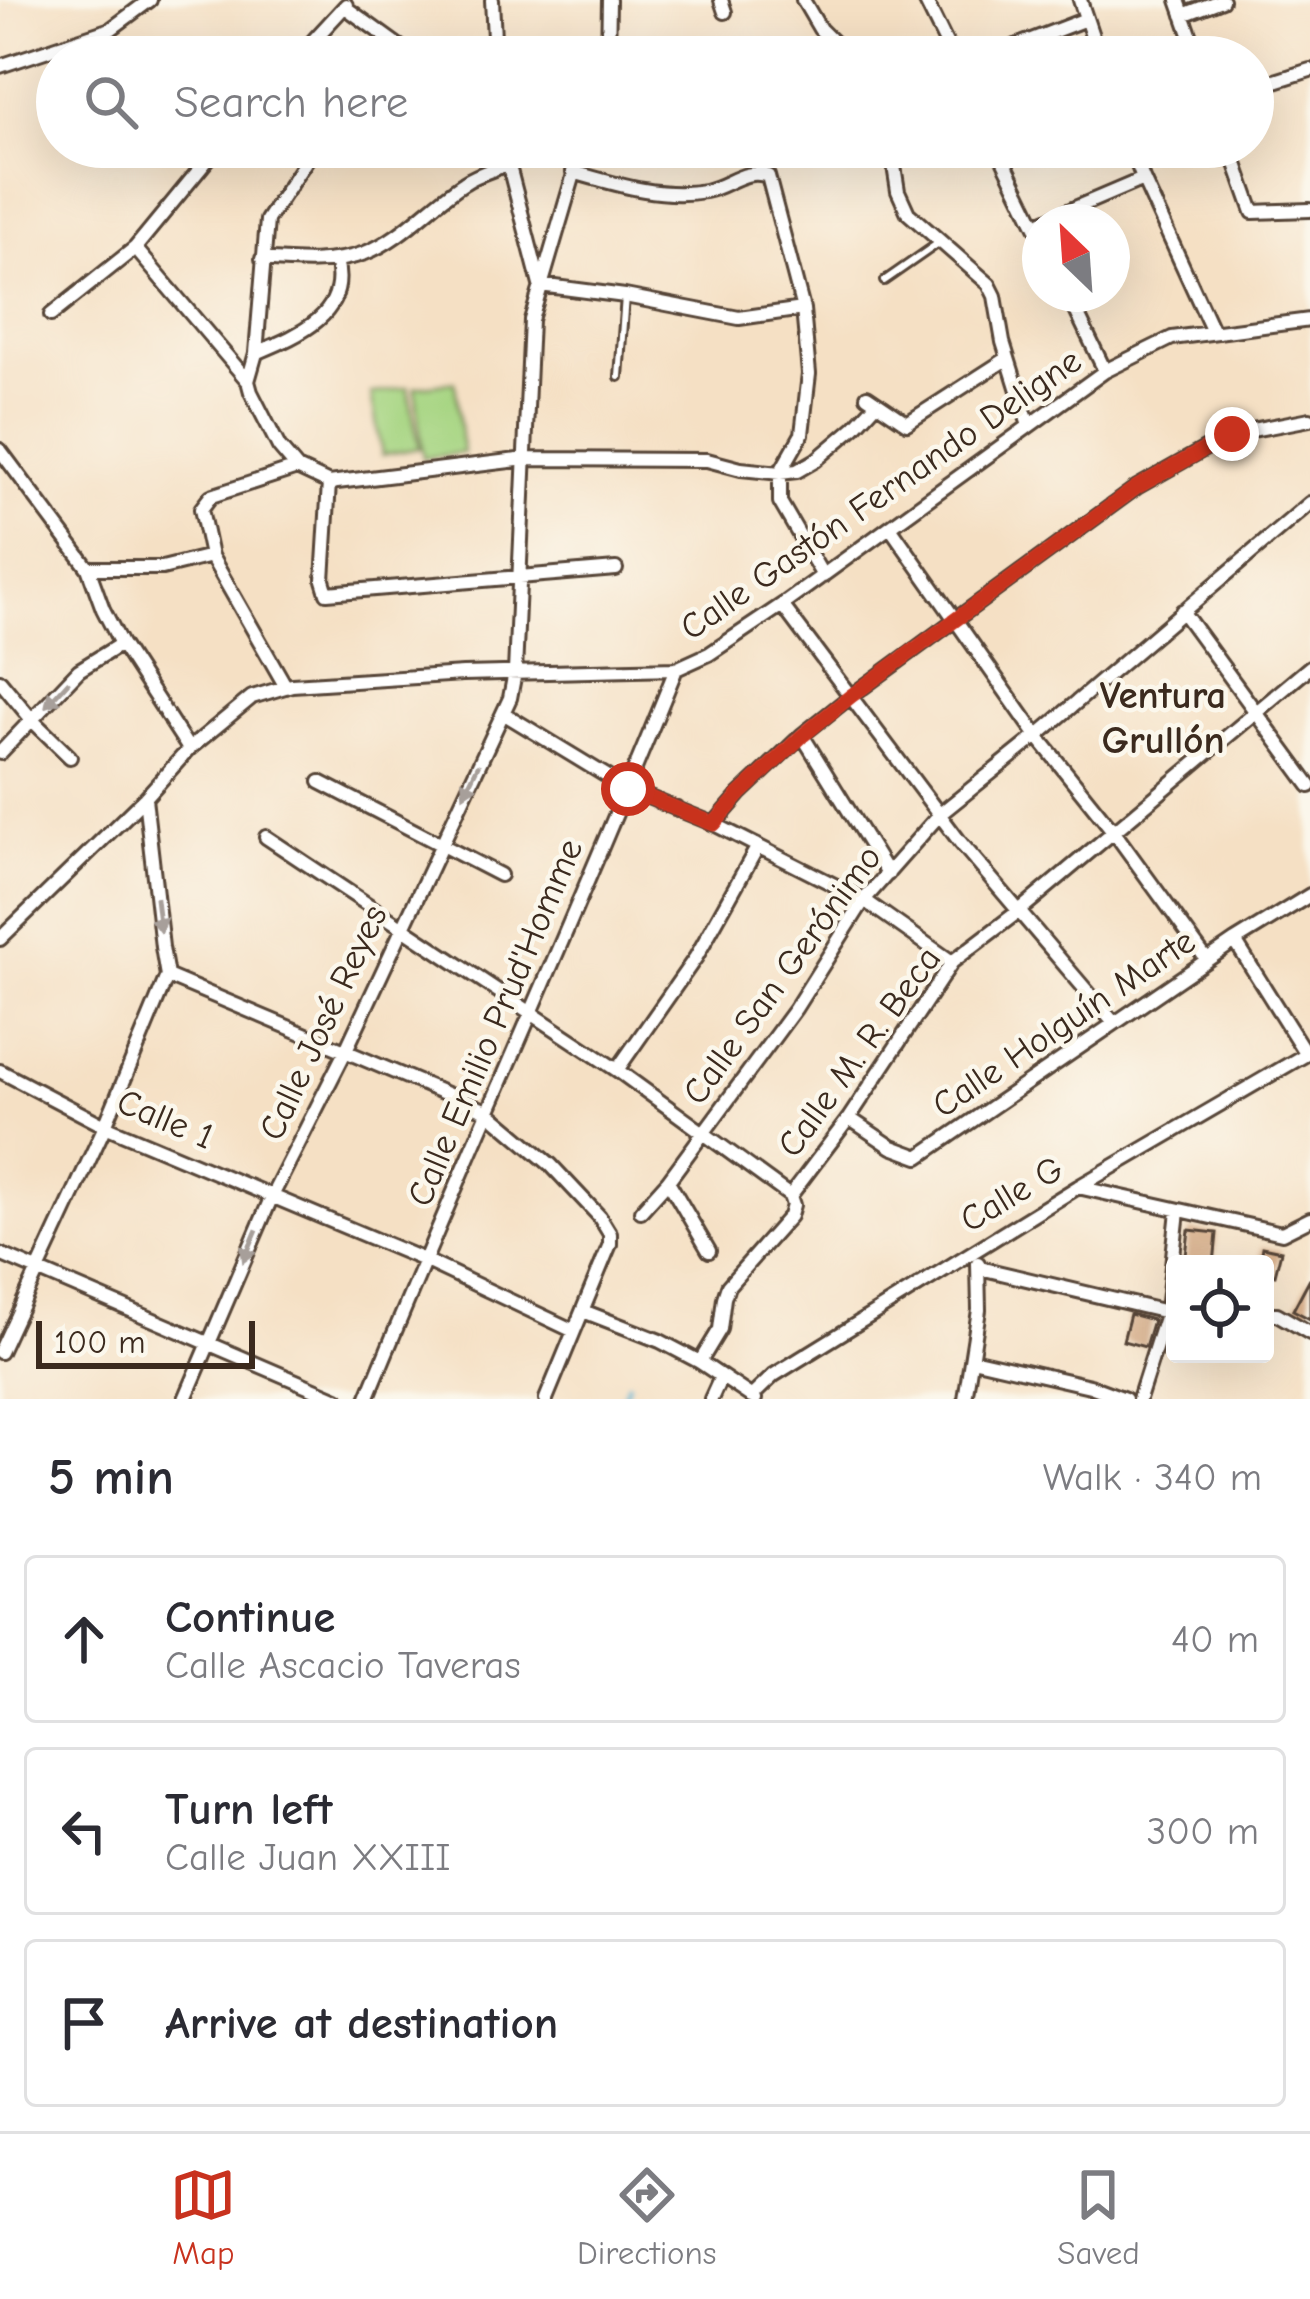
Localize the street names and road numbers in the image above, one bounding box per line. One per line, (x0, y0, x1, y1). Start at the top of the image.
street label: Calle Gastón Fernando Deligne (673, 340, 1089, 649)
street label: Calle Emilio Prud'Homme (399, 833, 591, 1212)
street label: Calle San Gerónimo (675, 837, 890, 1112)
street label: Calle José Reyes (251, 899, 396, 1147)
street label: Calle Holguín Marte (925, 920, 1203, 1126)
street label: Calle M. R. Beca (769, 939, 949, 1165)
street label: Calle 1 (111, 1081, 220, 1158)
street label: Calle G (953, 1148, 1070, 1241)

